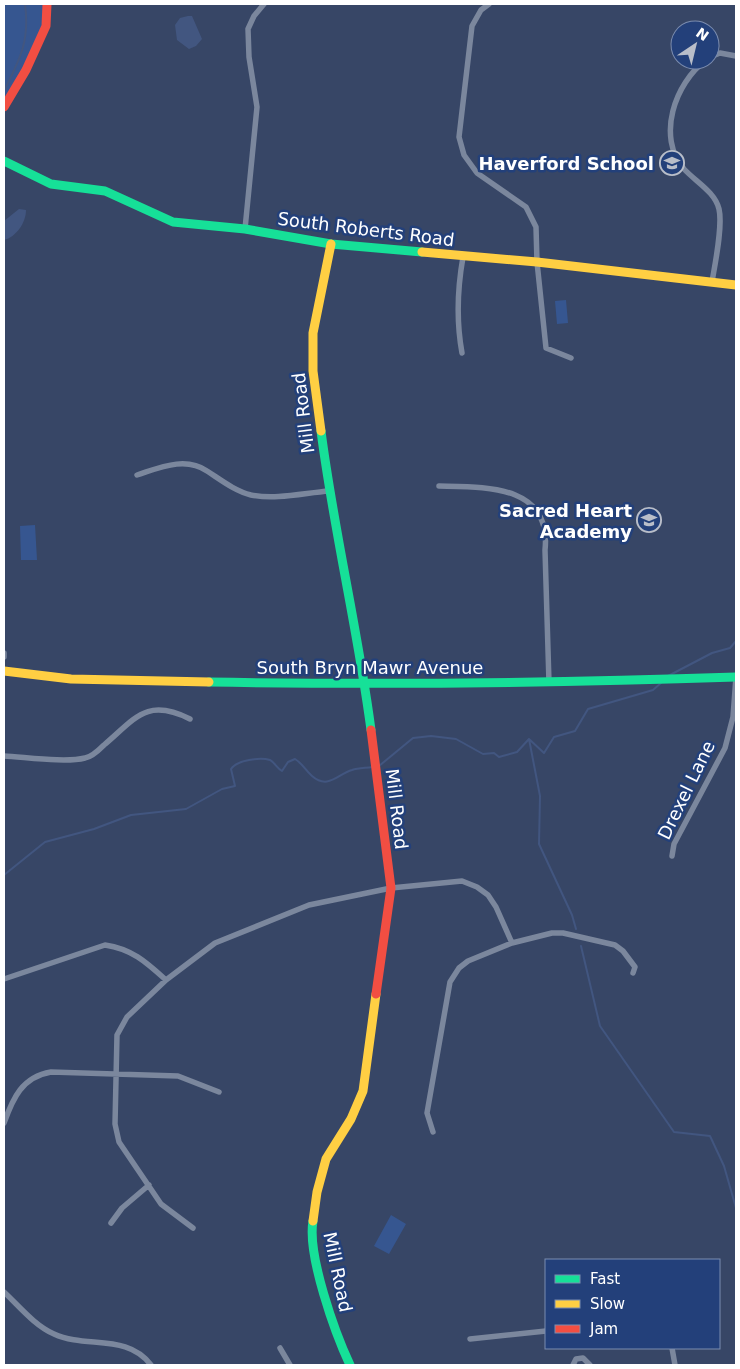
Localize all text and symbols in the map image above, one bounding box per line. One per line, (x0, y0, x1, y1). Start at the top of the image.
north arrow (670, 20, 720, 70)
text: N (693, 24, 712, 44)
school or university icon: Haverford School (659, 150, 685, 176)
place label: Haverford School (478, 153, 654, 174)
street label: South Roberts Road (276, 208, 456, 250)
street label: Mill Road (288, 371, 318, 455)
place label: Sacred Heart Academy (499, 500, 632, 542)
school or university icon: Sacred Heart Academy (636, 507, 662, 533)
street label: South Bryn Mawr Avenue (257, 657, 483, 678)
street label: Drexel Lane (653, 737, 719, 843)
street label: Mill Road (382, 767, 412, 851)
street label: Mill Road (319, 1230, 357, 1314)
legend (545, 1259, 720, 1349)
text: Fast (590, 1270, 620, 1288)
text: Slow (590, 1295, 625, 1313)
text: Jam (589, 1320, 618, 1338)

